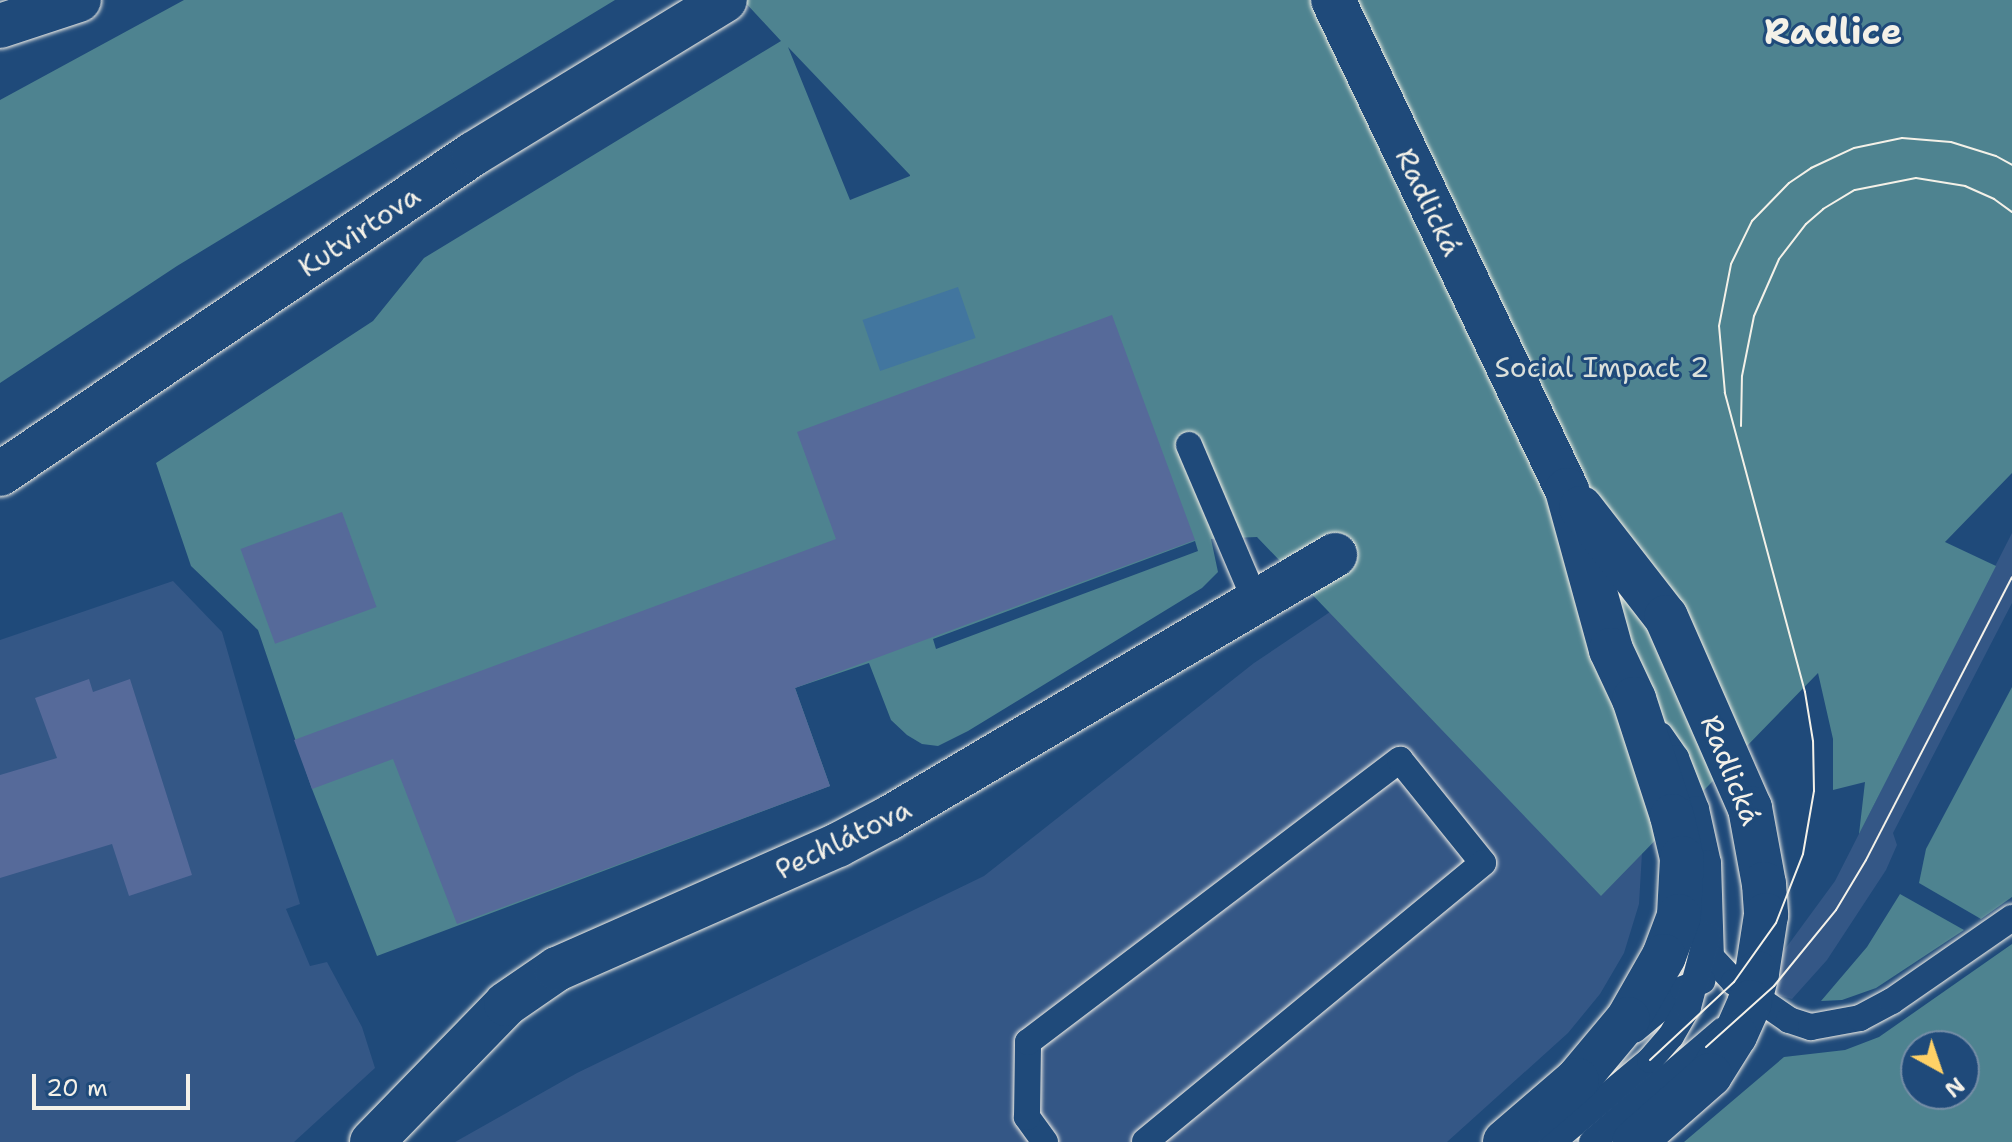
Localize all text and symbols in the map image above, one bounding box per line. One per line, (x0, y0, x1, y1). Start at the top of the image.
district label: Radlice (1764, 10, 1902, 54)
street label: Radlická (1389, 143, 1469, 261)
street label: Kutvirtova (292, 178, 426, 284)
park label: Social Impact 2 (1495, 350, 1709, 384)
street label: Radlická (1694, 710, 1768, 830)
street label: Pechlátova (770, 792, 916, 886)
north arrow (1900, 1030, 1980, 1110)
scale bar (36, 1058, 194, 1108)
text: N (1938, 1071, 1970, 1104)
text: 20 m (46, 1072, 108, 1104)

